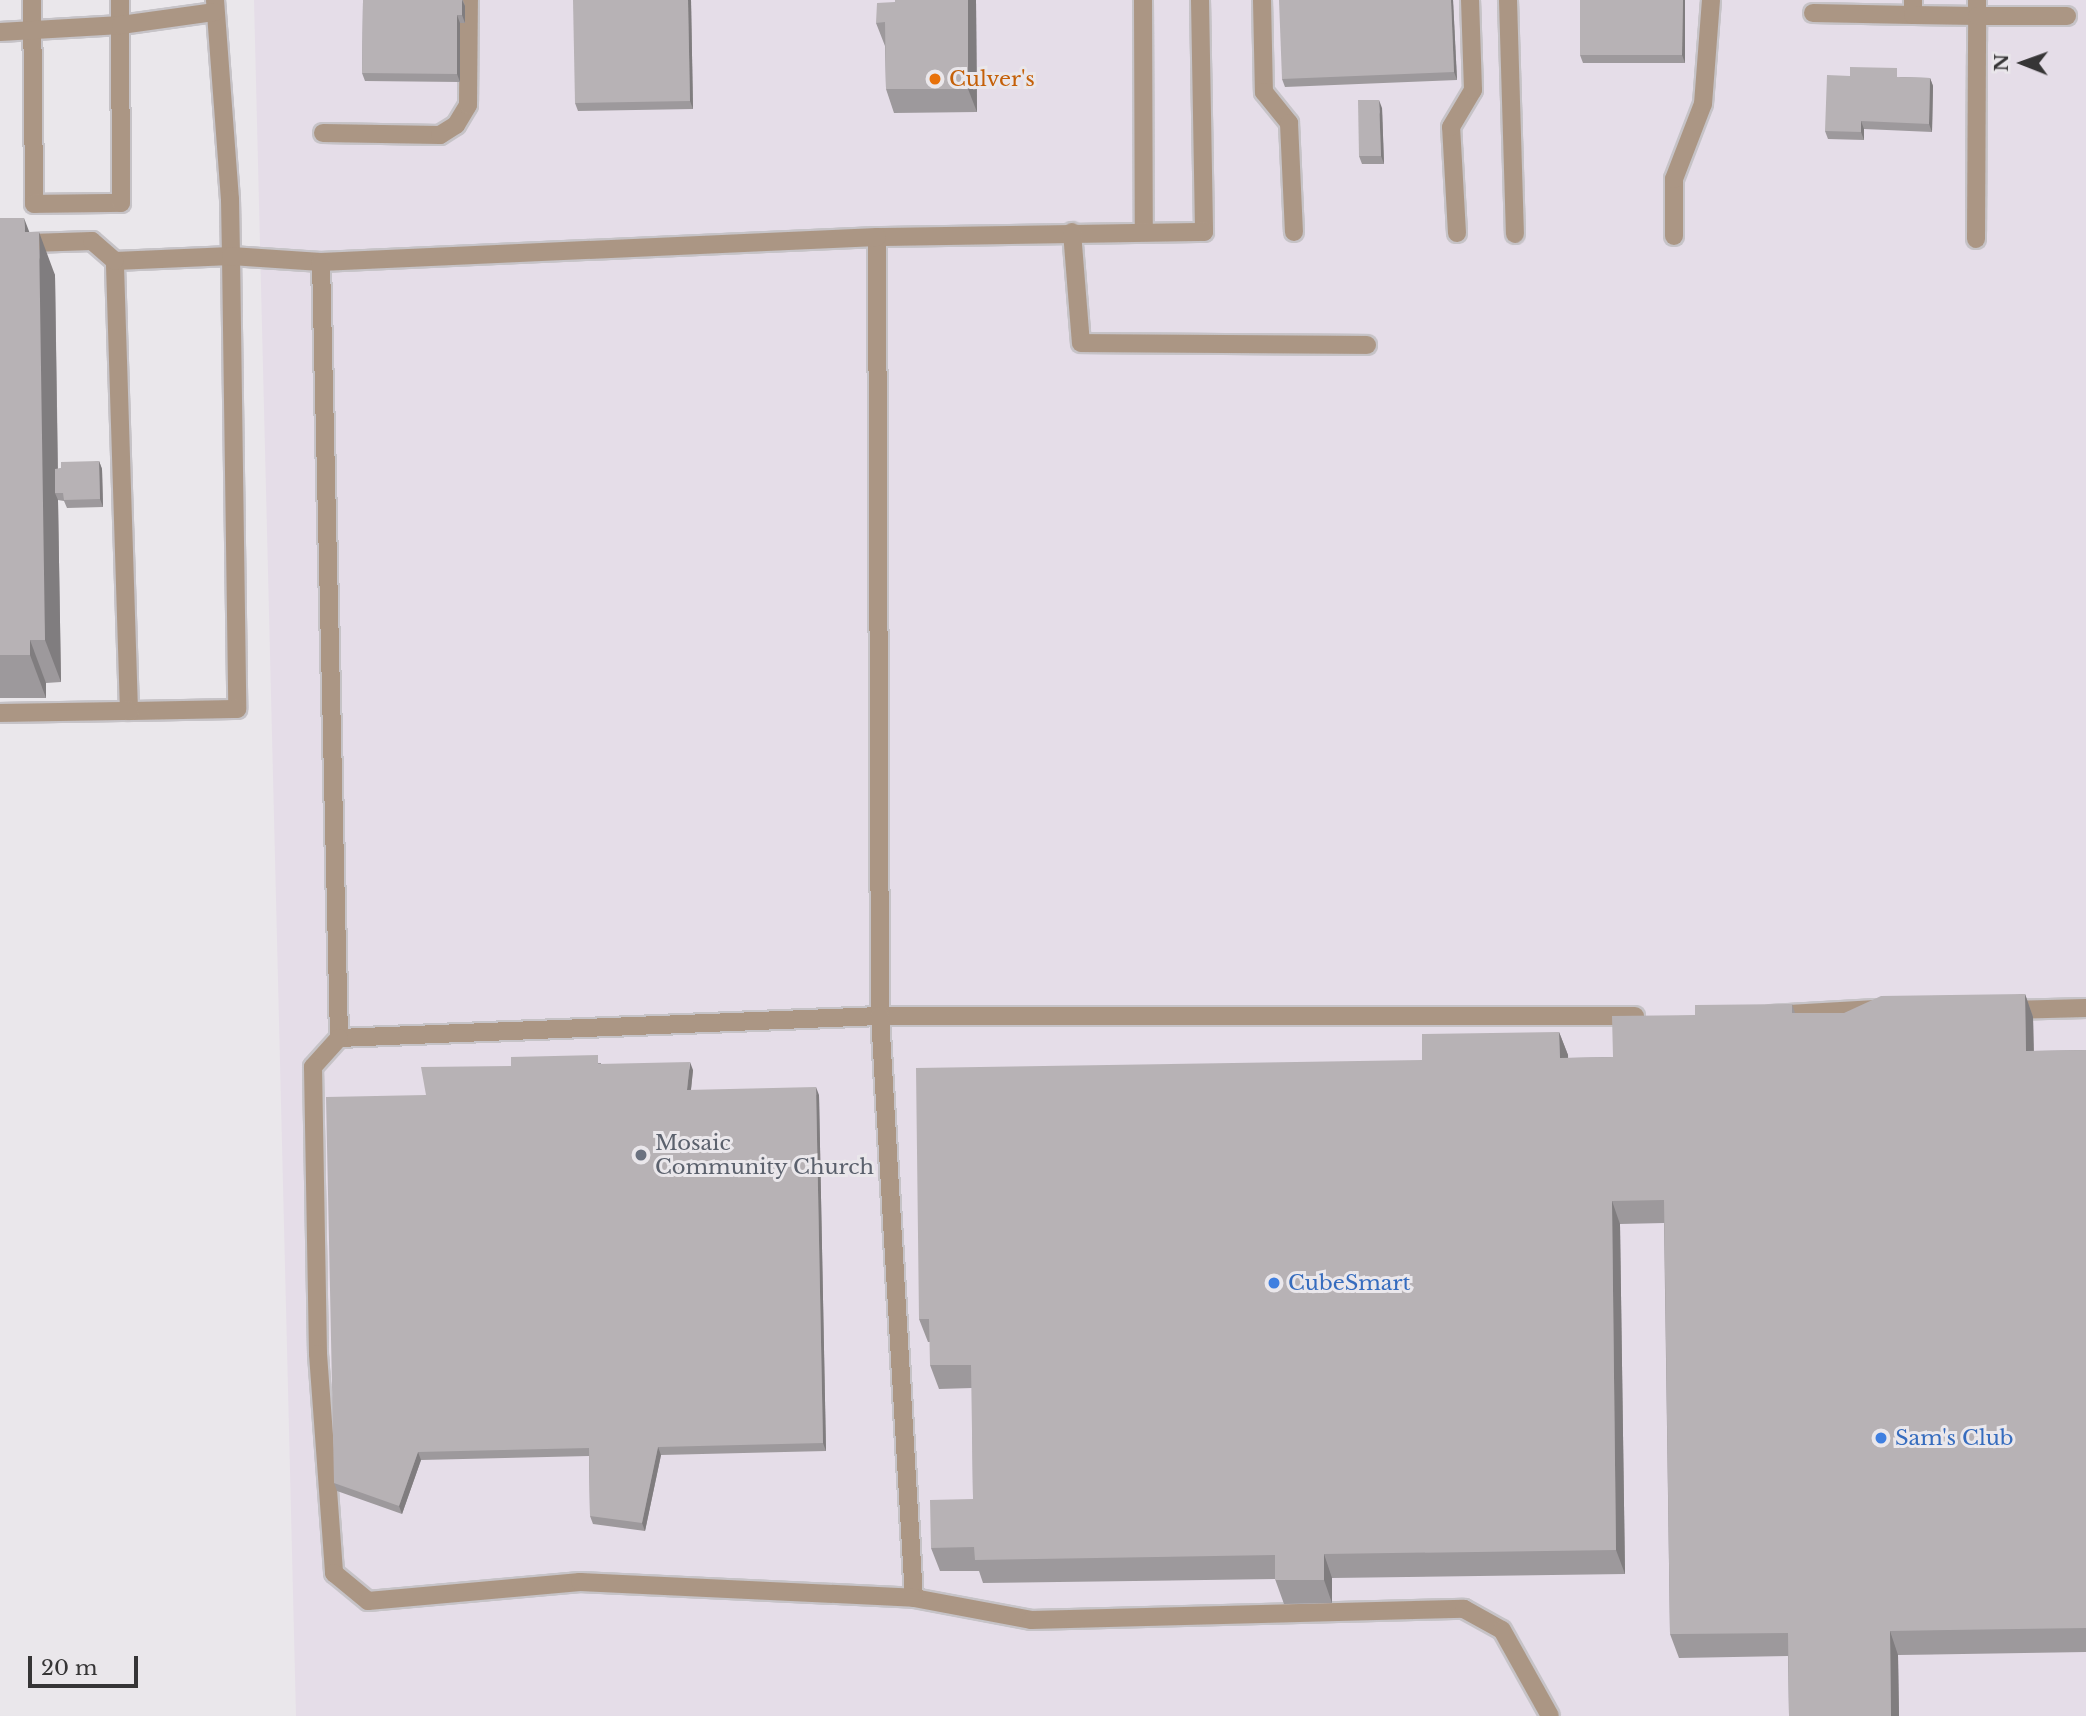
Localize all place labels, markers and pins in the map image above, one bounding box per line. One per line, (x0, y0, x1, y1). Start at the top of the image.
place label: Culver's (949, 66, 1035, 92)
marker: Culver's (927, 71, 943, 87)
place label: Mosaic Community Church (655, 1130, 875, 1180)
marker: Mosaic Community Church (633, 1147, 649, 1163)
place label: CubeSmart (1288, 1270, 1410, 1296)
marker: CubeSmart (1266, 1275, 1282, 1291)
place label: Sam's Club (1895, 1425, 2014, 1451)
marker: Sam's Club (1873, 1430, 1889, 1446)

